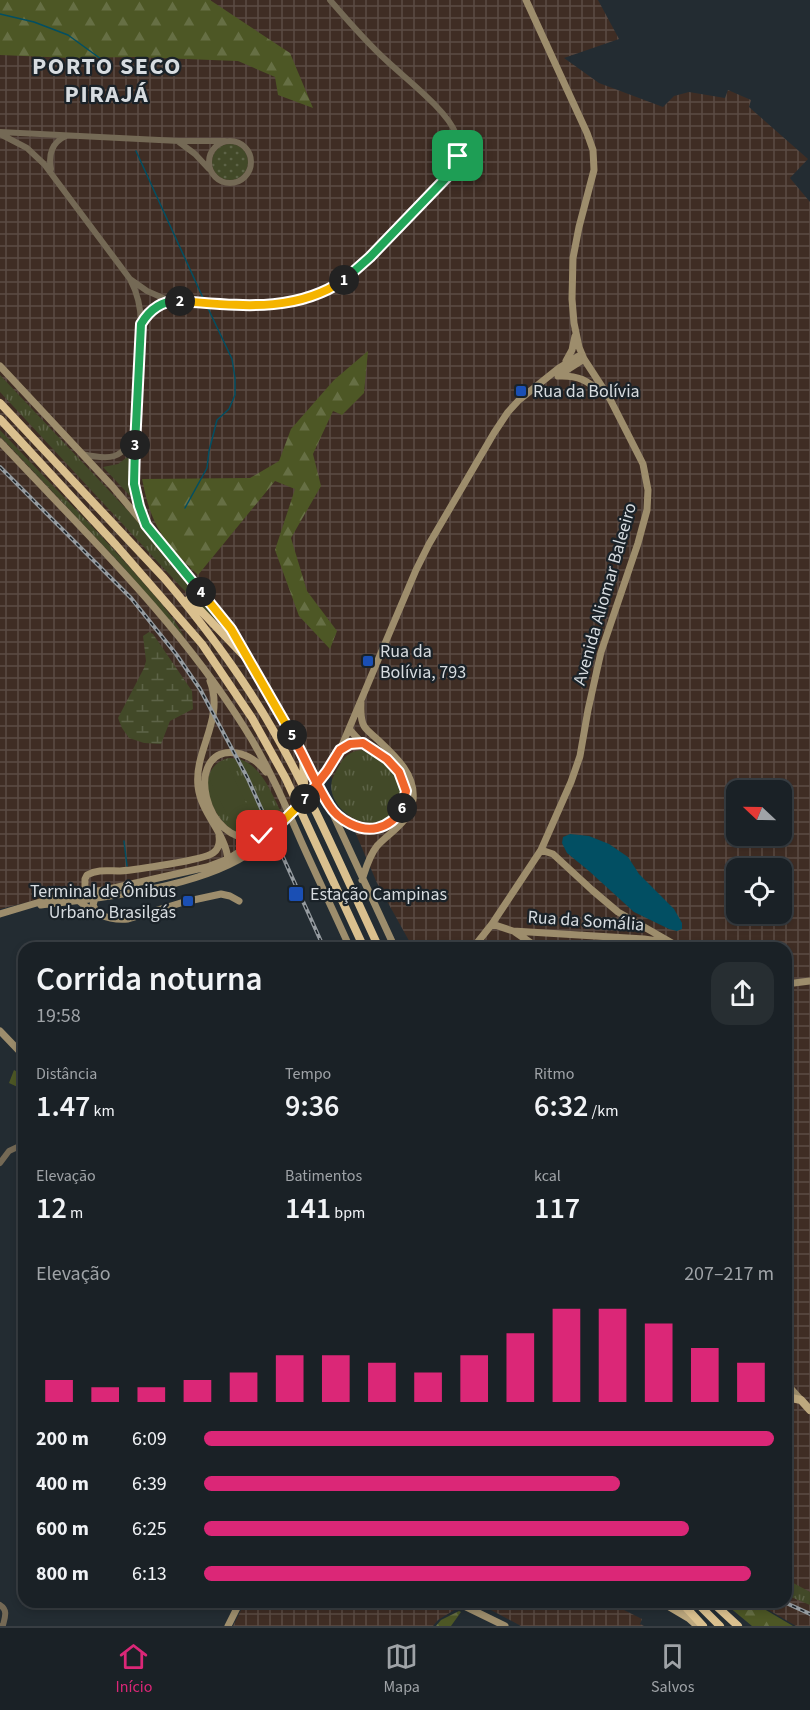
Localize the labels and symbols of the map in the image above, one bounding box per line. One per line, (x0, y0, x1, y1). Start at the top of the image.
district label: PORTO SECO PIRAJÁ (32, 49, 182, 112)
pin (432, 130, 483, 181)
pin: 1 (329, 265, 359, 295)
pin: 2 (165, 286, 195, 316)
place label: Rua da Bolívia (533, 379, 640, 404)
marker: Rua da Bolívia (514, 384, 528, 398)
pin: 3 (120, 430, 150, 460)
street label: Avenida Aliomar Baleeiro (567, 500, 643, 688)
pin: 4 (186, 577, 216, 607)
place label: Rua da Bolívia, 793 (380, 639, 466, 685)
marker: Rua da Bolívia, 793 (361, 654, 375, 668)
pin: 5 (277, 720, 307, 750)
north arrow (726, 780, 792, 846)
pin: 7 (290, 784, 320, 814)
pin: 6 (387, 793, 417, 823)
pin (236, 810, 287, 861)
place label: Terminal de Ônibus Urbano Brasilgás (30, 879, 176, 925)
place label: Estação Campinas (310, 882, 447, 907)
marker: Estação Campinas (287, 885, 305, 903)
marker: Terminal de Ônibus Urbano Brasilgás (181, 894, 195, 908)
street label: Rua da Somália (527, 904, 645, 938)

